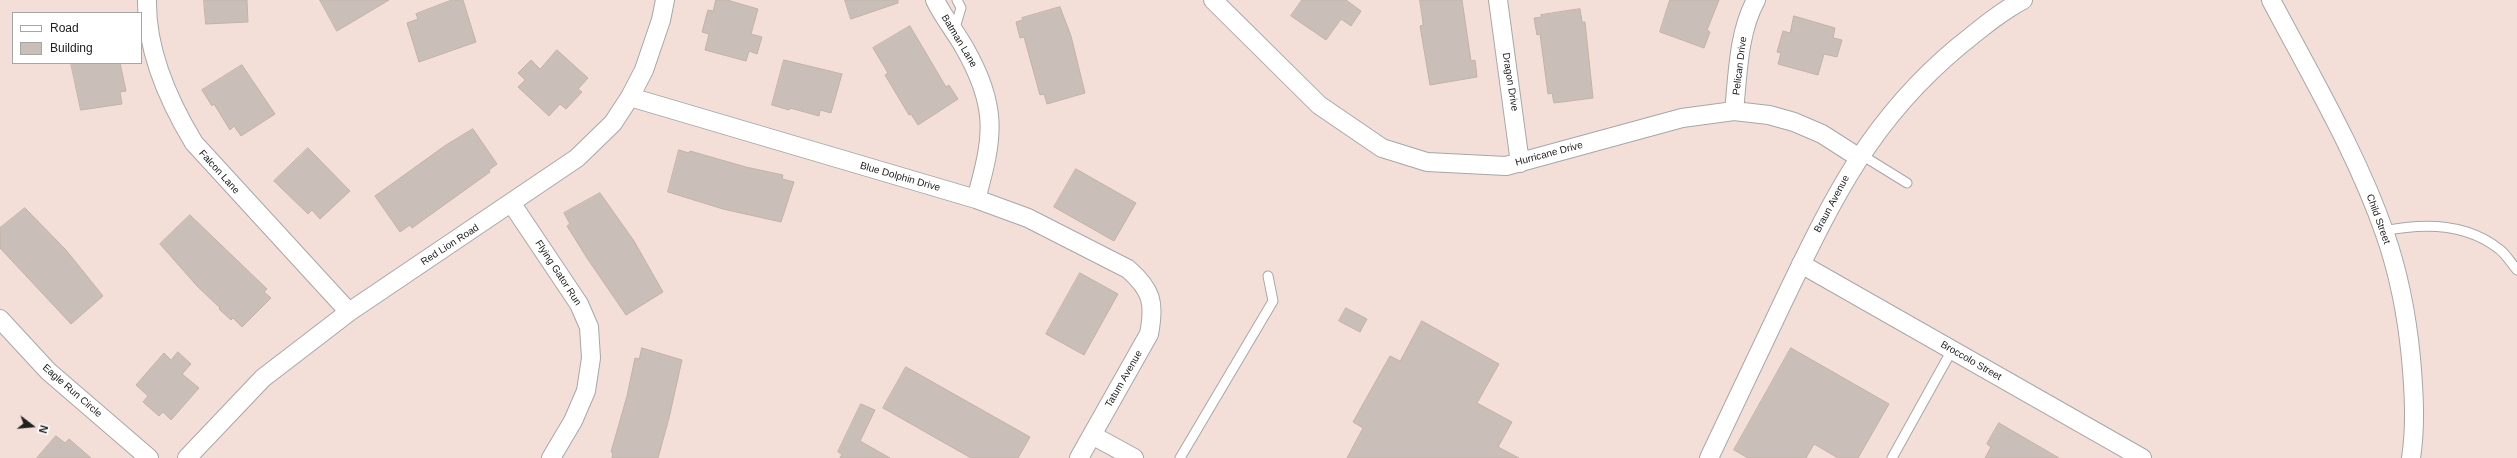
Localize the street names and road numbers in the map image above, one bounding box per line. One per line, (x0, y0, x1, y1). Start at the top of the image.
street label: Batman Lane (939, 12, 979, 70)
street label: Pelican Drive (1730, 36, 1750, 96)
street label: Dragon Drive (1499, 52, 1521, 112)
street label: Hurricane Drive (1514, 139, 1584, 169)
street label: Falcon Lane (196, 148, 242, 196)
street label: Blue Dolphin Drive (859, 160, 941, 194)
street label: Braun Avenue (1812, 173, 1852, 235)
street label: Child Street (2363, 192, 2393, 246)
street label: Red Lion Road (419, 222, 481, 268)
street label: Flying Gator Run (532, 238, 584, 308)
street label: Broccolo Street (1938, 339, 2004, 383)
street label: Tatum Avenue (1103, 348, 1145, 410)
street label: Eagle Run Circle (40, 362, 104, 420)

